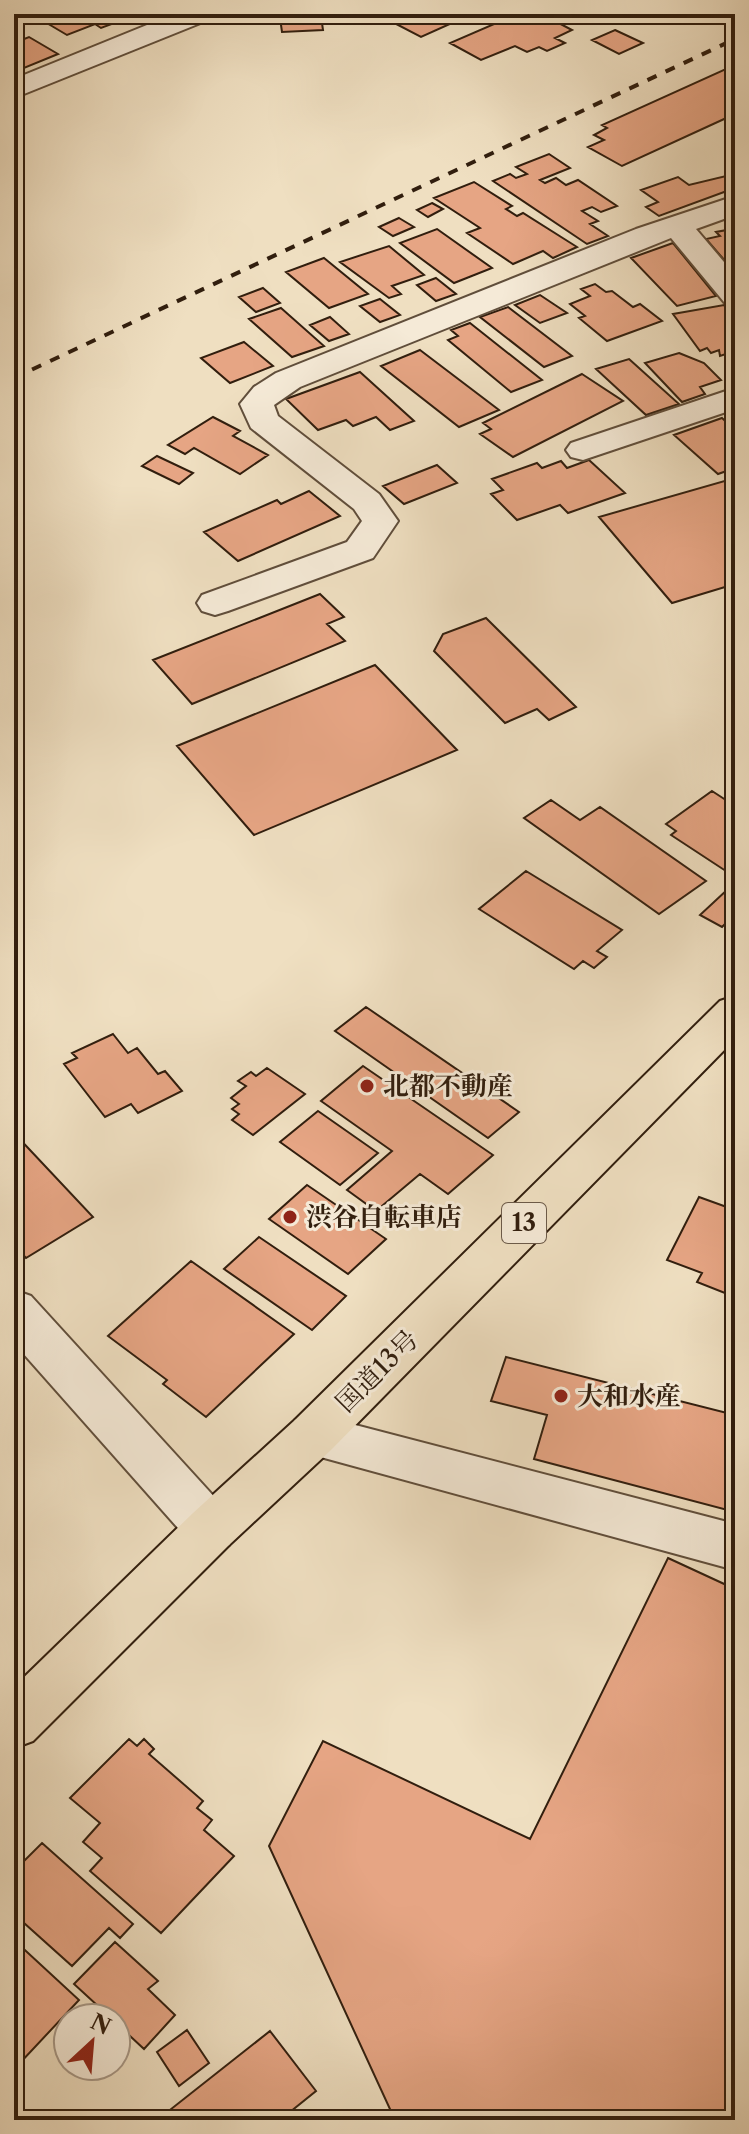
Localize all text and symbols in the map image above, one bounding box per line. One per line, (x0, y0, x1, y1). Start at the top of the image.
place label: 北都不動産 (383, 1070, 513, 1102)
marker: 北都不動産 (358, 1077, 376, 1095)
place label: 渋谷自転車店 (306, 1201, 462, 1233)
road number: 13 (502, 1203, 546, 1243)
marker: 渋谷自転車店 (281, 1208, 299, 1226)
street label: 国道13号 (329, 1323, 425, 1419)
place label: 大和水産 (577, 1380, 681, 1412)
marker: 大和水産 (552, 1387, 570, 1405)
north arrow (52, 2002, 132, 2082)
text: N (86, 2008, 115, 2041)

